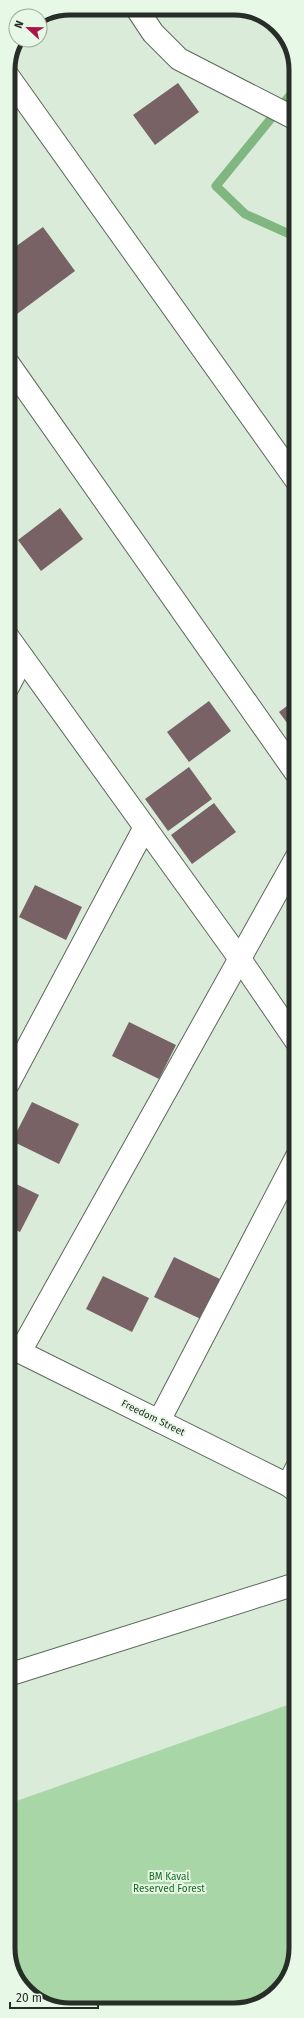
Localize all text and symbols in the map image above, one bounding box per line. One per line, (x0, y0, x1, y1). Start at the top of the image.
north arrow (8, 8, 48, 48)
text: N (12, 19, 27, 30)
street label: Freedom Street (119, 1397, 187, 1439)
park label: BM Kaval Reserved Forest (133, 1871, 205, 1895)
scale bar (10, 1984, 98, 2010)
text: 20 m (16, 1991, 42, 2005)

